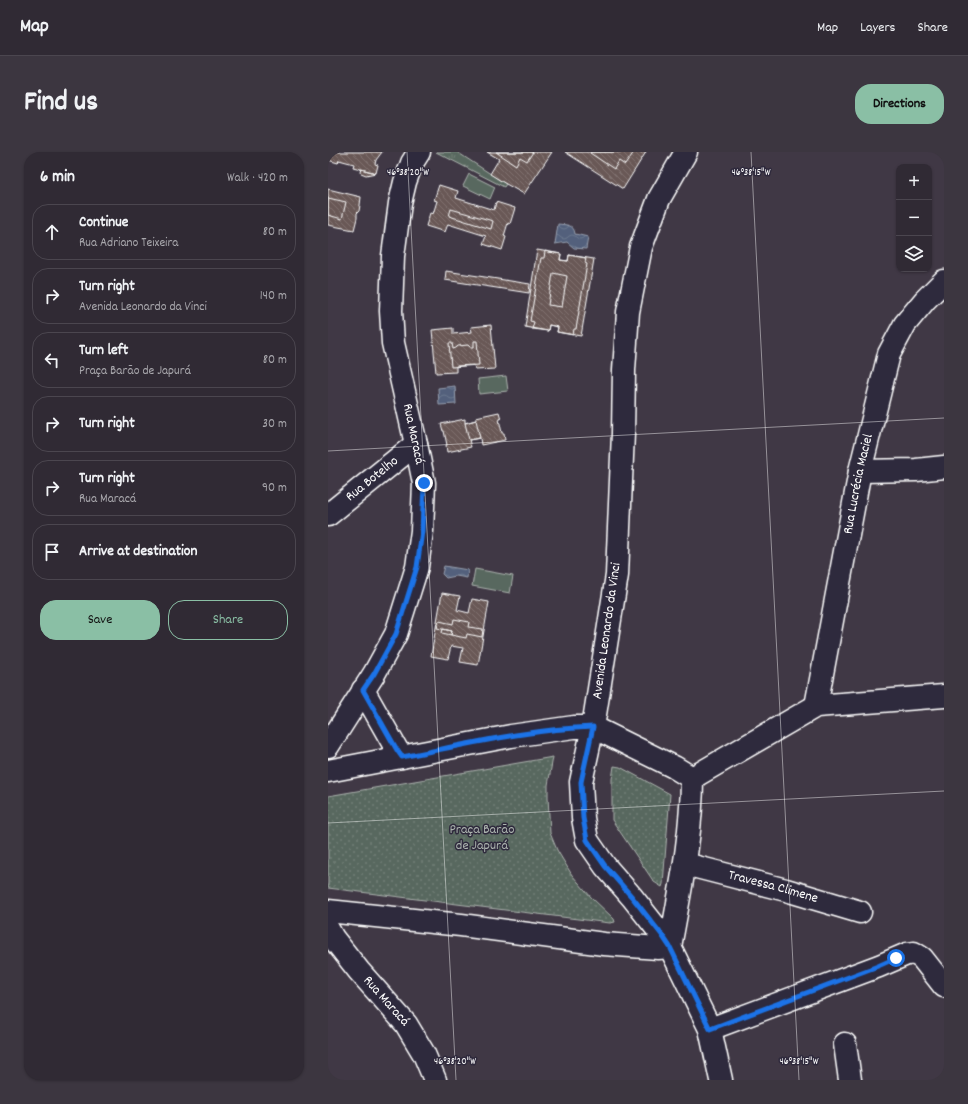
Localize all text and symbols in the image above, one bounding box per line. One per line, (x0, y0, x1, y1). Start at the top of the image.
text: Map (20, 14, 49, 41)
text: Map (817, 18, 838, 38)
text: Layers (860, 18, 895, 38)
text: Share (917, 18, 948, 38)
text: Find us (24, 84, 98, 124)
button: Directions (855, 84, 944, 124)
map controls (896, 164, 932, 272)
button: + (896, 164, 932, 200)
text: 6 min (40, 166, 75, 190)
text: 46°38'20"W (387, 166, 429, 180)
text: 46°38'15"W (732, 166, 771, 180)
text: Walk · 420 m (227, 169, 288, 188)
button: − (896, 200, 932, 236)
text: Continue (79, 212, 128, 234)
icon: ahead (41, 221, 63, 243)
text: 80 m (263, 223, 287, 242)
text: Rua Adriano Teixeira (79, 234, 178, 253)
button: layers (896, 236, 932, 272)
text: Turn right (79, 276, 135, 298)
icon: right (41, 285, 63, 307)
text: 140 m (260, 287, 287, 306)
text: Avenida Leonardo da Vinci (79, 298, 207, 317)
text: Turn left (79, 340, 128, 362)
icon: left (41, 349, 63, 371)
text: 80 m (263, 351, 287, 370)
text: Praça Barão de Japurá (79, 362, 191, 381)
street label: Rua Maracá (397, 402, 429, 466)
icon: right (41, 413, 63, 435)
text: Turn right (79, 413, 135, 435)
text: 30 m (262, 415, 287, 434)
street label: Rua Lucrécia Maciel (838, 431, 879, 536)
street label: Rua Botelho (342, 452, 403, 507)
text: Turn right (79, 468, 135, 490)
route end (415, 474, 433, 492)
icon: right (41, 477, 63, 499)
text: 90 m (262, 479, 287, 498)
text: Rua Maracá (79, 490, 136, 509)
icon: arrive (41, 541, 63, 563)
text: Arrive at destination (79, 541, 197, 563)
street label: Avenida Leonardo da Vinci (588, 561, 627, 701)
button: Save (40, 600, 160, 640)
button: Share (168, 600, 288, 640)
park label: Praça Barão de Japurá (449, 820, 515, 856)
street label: Travessa Climene (726, 865, 820, 909)
route start (887, 949, 905, 967)
street label: Rua Maracá (358, 972, 414, 1031)
text: 46°38'20"W (434, 1055, 476, 1069)
text: 46°38'15"W (780, 1055, 819, 1069)

